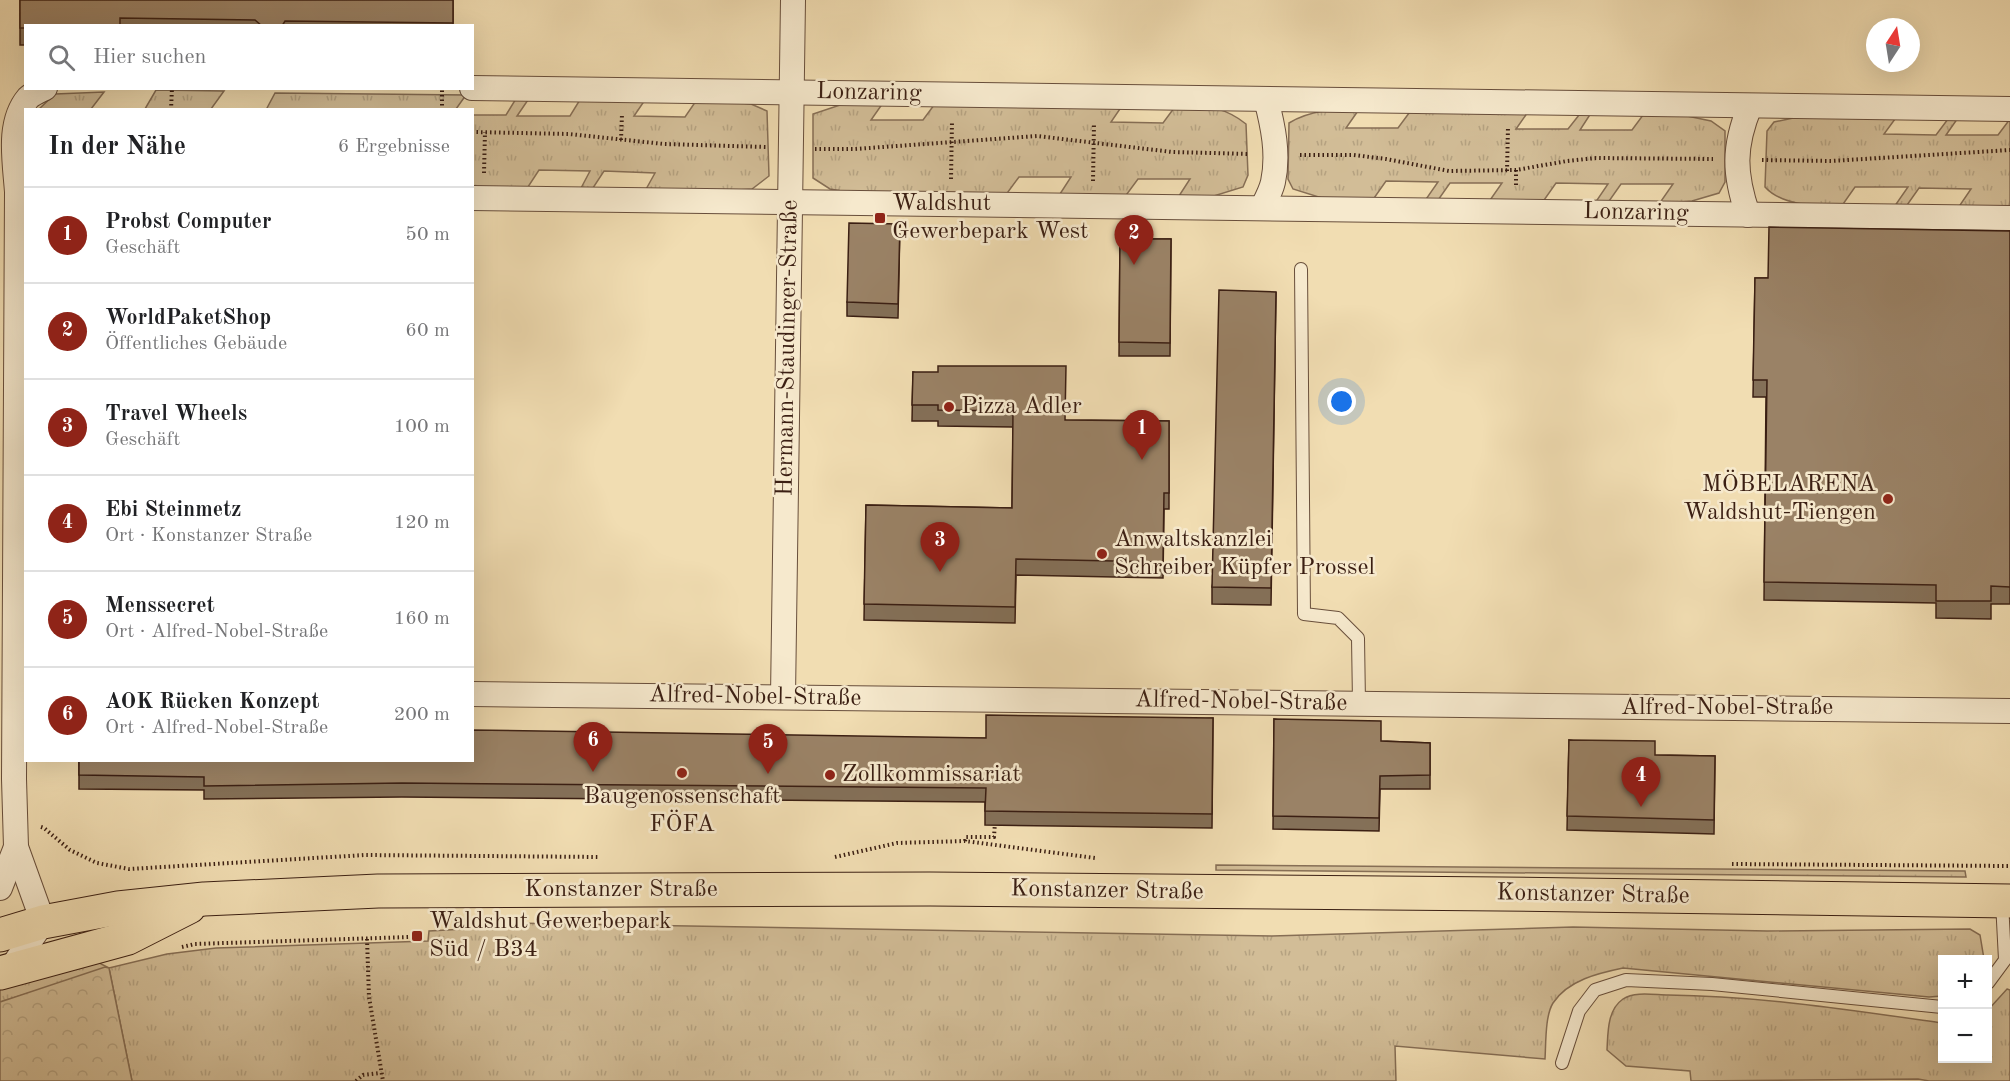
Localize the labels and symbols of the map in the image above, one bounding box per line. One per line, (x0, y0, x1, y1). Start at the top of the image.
north arrow (1866, 18, 1920, 72)
street label: Lonzaring (816, 80, 922, 106)
place label: Waldshut Gewerbepark West (892, 192, 1089, 244)
street label: Hermann-Staudinger-Straße (773, 199, 803, 497)
street label: Lonzaring (1583, 200, 1689, 226)
marker: Waldshut Gewerbepark West (873, 211, 887, 225)
pin: 2 (1114, 216, 1154, 265)
your location (1327, 387, 1356, 416)
place label: Pizza Adler (961, 395, 1082, 419)
marker: Pizza Adler (942, 400, 956, 414)
pin: 1 (1122, 410, 1162, 460)
place label: MÖBELARENA Waldshut-Tiengen (1683, 469, 1876, 525)
marker: MÖBELARENA Waldshut-Tiengen (1881, 492, 1895, 506)
pin: 3 (920, 522, 960, 572)
place label: Anwaltskanzlei Schreiber Küpfer Prossel (1114, 528, 1375, 580)
marker: Anwaltskanzlei Schreiber Küpfer Prossel (1095, 547, 1109, 561)
street label: Alfred-Nobel-Straße (648, 683, 862, 711)
street label: Alfred-Nobel-Straße (1134, 688, 1348, 716)
street label: Alfred-Nobel-Straße (1621, 696, 1833, 720)
pin: 6 (574, 722, 612, 772)
pin: 5 (748, 724, 788, 774)
pin: 4 (1622, 758, 1660, 807)
place label: Zollkommissariat (842, 763, 1021, 787)
marker: Baugenossenschaft FÖFA (675, 766, 689, 780)
marker: Zollkommissariat (823, 768, 837, 782)
place label: Baugenossenschaft FÖFA (583, 785, 781, 837)
street label: Konstanzer Straße (1010, 877, 1204, 905)
street label: Konstanzer Straße (524, 878, 718, 902)
street label: Konstanzer Straße (1496, 881, 1690, 909)
place label: Waldshut Gewerbepark Süd / B34 (429, 910, 672, 962)
marker: Waldshut Gewerbepark Süd / B34 (410, 929, 424, 943)

